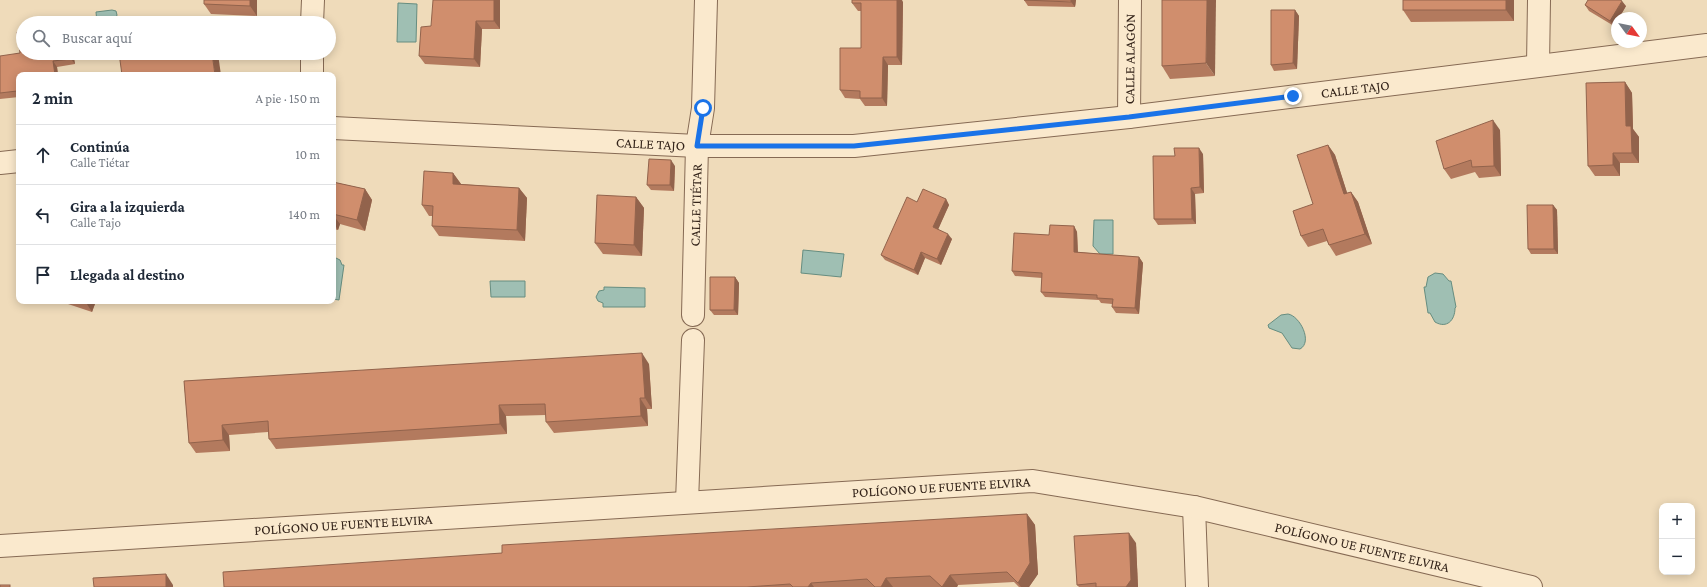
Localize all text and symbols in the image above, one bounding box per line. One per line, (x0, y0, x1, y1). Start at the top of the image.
north arrow (1611, 12, 1647, 48)
street label: CALLE ALAGÓN (1121, 14, 1138, 104)
search box (16, 16, 336, 60)
icon: search (30, 27, 52, 49)
text: Buscar aquí (62, 30, 132, 46)
street label: CALLE TAJO (1320, 77, 1391, 101)
route end (1284, 87, 1302, 105)
text: 2 min (32, 89, 73, 108)
text: A pie · 150 m (256, 91, 320, 106)
route start (694, 99, 712, 117)
street label: CALLE TAJO (616, 134, 686, 153)
text: Continúa (70, 139, 130, 155)
icon: ahead (32, 144, 54, 166)
text: 10 m (295, 147, 320, 162)
text: Calle Tiétar (70, 155, 130, 170)
street label: CALLE TIÉTAR (687, 163, 705, 247)
text: Gira a la izquierda (70, 199, 185, 215)
icon: left (32, 204, 54, 226)
text: 140 m (289, 207, 320, 222)
text: Calle Tajo (70, 215, 121, 230)
icon: arrive (32, 264, 54, 286)
text: Llegada al destino (70, 267, 185, 283)
street label: POLÍGONO UE FUENTE ELVIRA (851, 473, 1031, 500)
map controls (1659, 503, 1695, 575)
button: + (1659, 503, 1695, 539)
street label: POLÍGONO UE FUENTE ELVIRA (254, 511, 433, 538)
street label: POLÍGONO UE FUENTE ELVIRA (1273, 519, 1451, 575)
button: − (1659, 539, 1695, 575)

